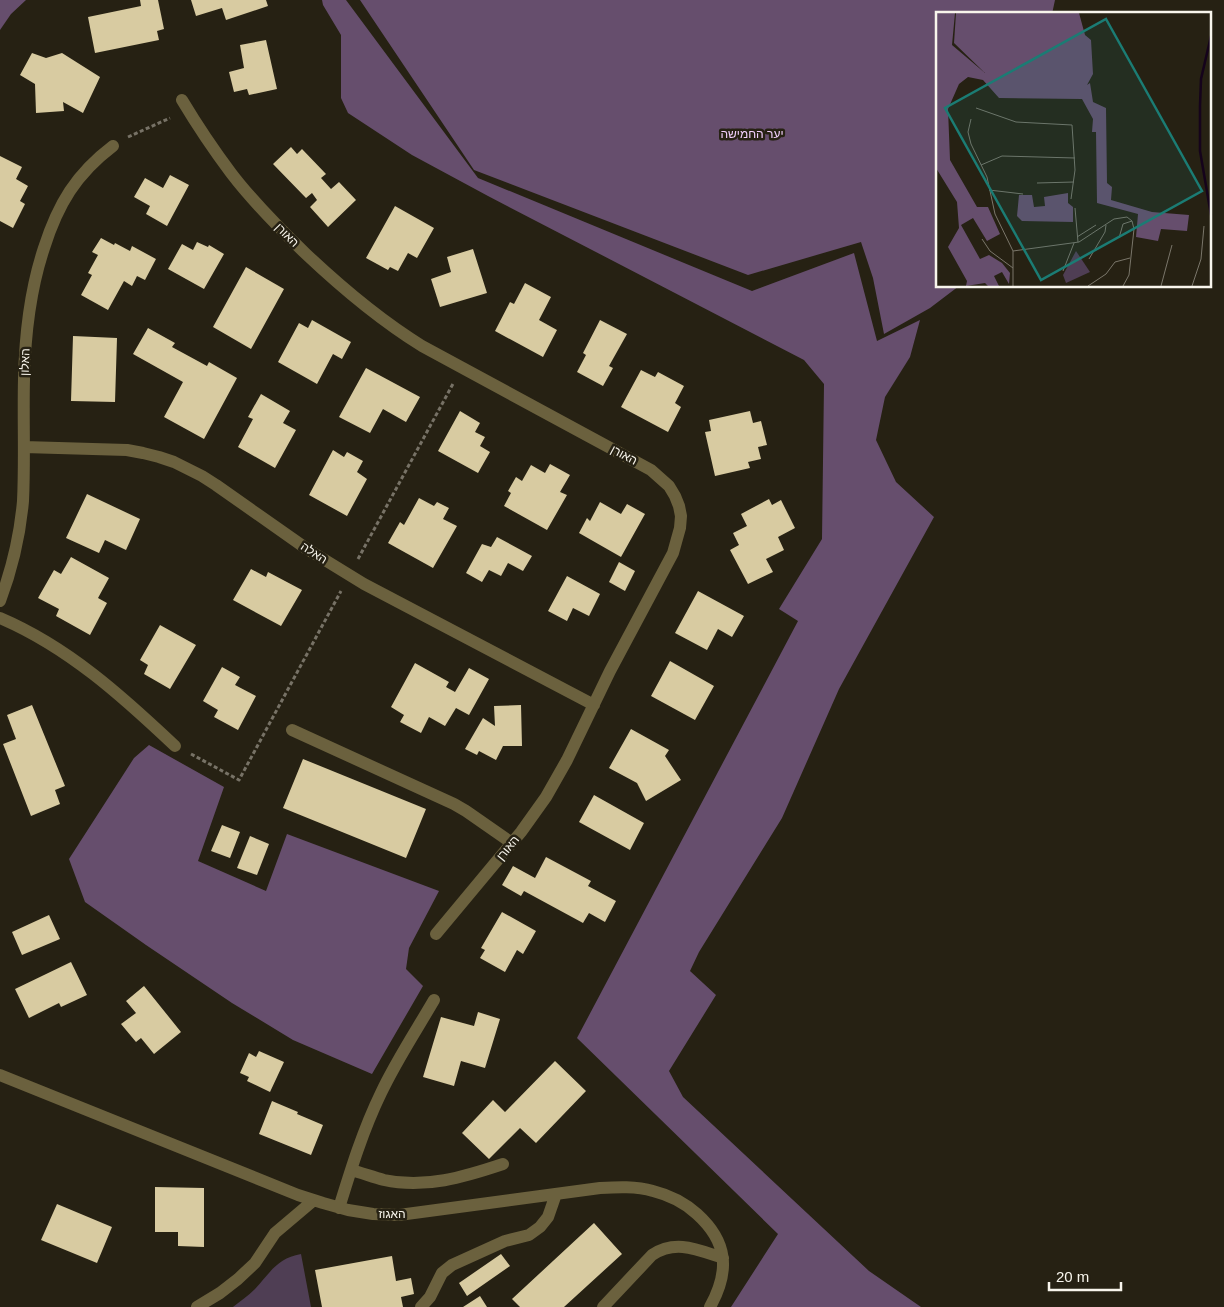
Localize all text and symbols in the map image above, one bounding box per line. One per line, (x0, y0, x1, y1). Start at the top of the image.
inset map (936, 12, 1212, 288)
park label: יער החמישה (720, 127, 784, 141)
street label: האורן (272, 220, 302, 250)
street label: האלון (18, 348, 32, 376)
street label: האורן (608, 442, 640, 468)
street label: האלה (298, 539, 330, 567)
street label: האורן (494, 833, 522, 863)
street label: האגוז (378, 1207, 406, 1221)
scale bar (1049, 1260, 1122, 1292)
text: 20 m (1056, 1268, 1089, 1285)

